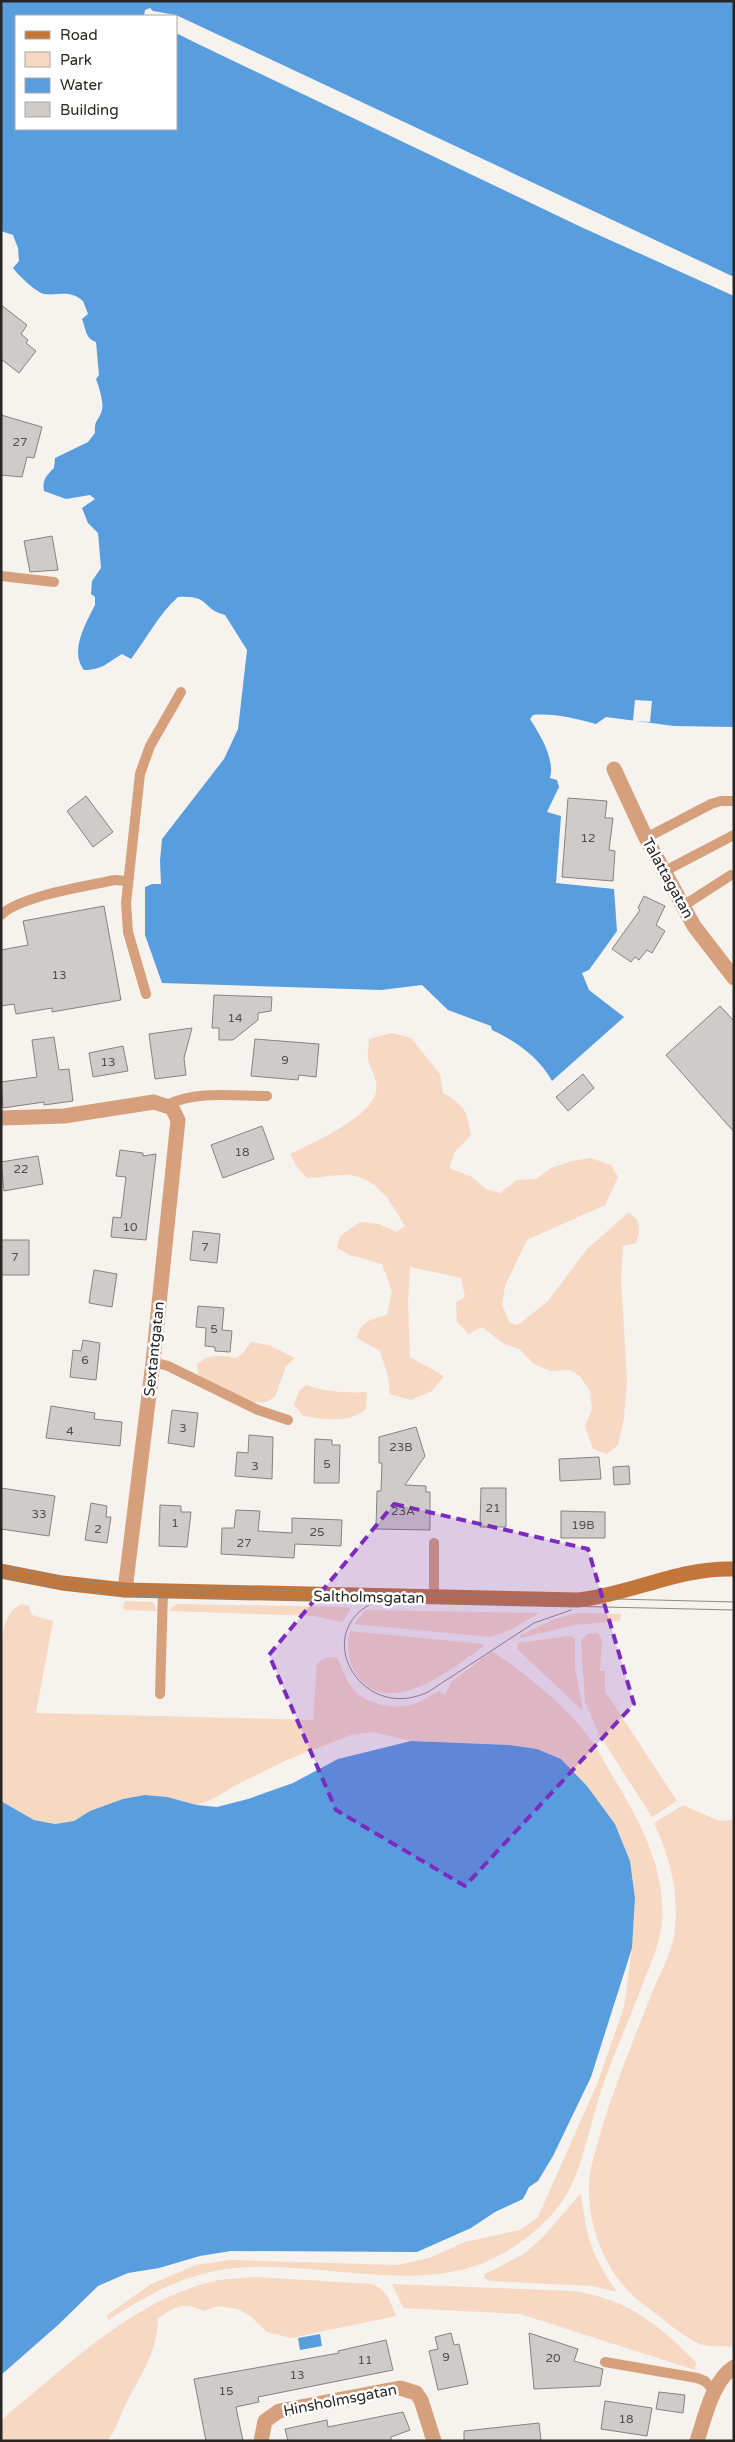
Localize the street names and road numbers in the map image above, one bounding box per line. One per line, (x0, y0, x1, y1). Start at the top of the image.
street label: Talattagatan (638, 835, 698, 921)
street label: Sextantgatan (140, 1301, 168, 1397)
street label: Saltholmsgatan (313, 1587, 425, 1607)
street label: Hinsholmsgatan (282, 2380, 398, 2420)

